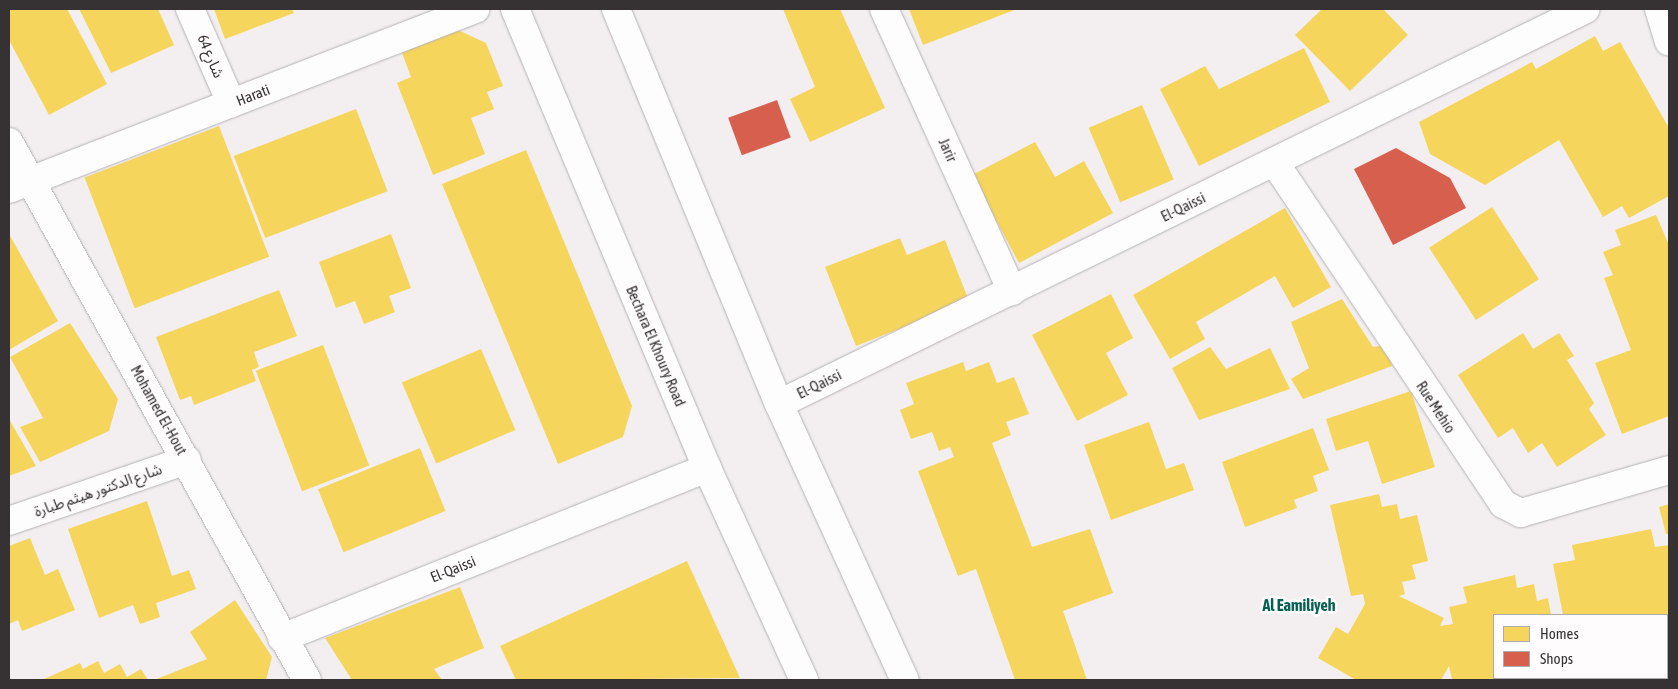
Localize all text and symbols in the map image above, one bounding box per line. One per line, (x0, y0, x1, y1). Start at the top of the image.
street label: شارع 64 (194, 32, 228, 80)
street label: Harati (234, 80, 272, 110)
street label: Jarir (935, 135, 961, 165)
street label: El-Qaissi (1158, 189, 1208, 225)
street label: Bechara El Khoury Road (622, 283, 690, 409)
street label: Mohamed El-Hout (127, 362, 191, 458)
street label: El-Qaissi (794, 366, 844, 402)
street label: Rue Mehio (1413, 378, 1459, 436)
street label: شارع الدكتور هيثم طبارة (32, 460, 164, 520)
street label: El-Qaissi (428, 552, 478, 586)
district label: Al Eamiliyeh (1262, 595, 1336, 615)
legend (1493, 614, 1668, 679)
text: Homes (1540, 625, 1579, 642)
text: Shops (1540, 650, 1573, 667)

